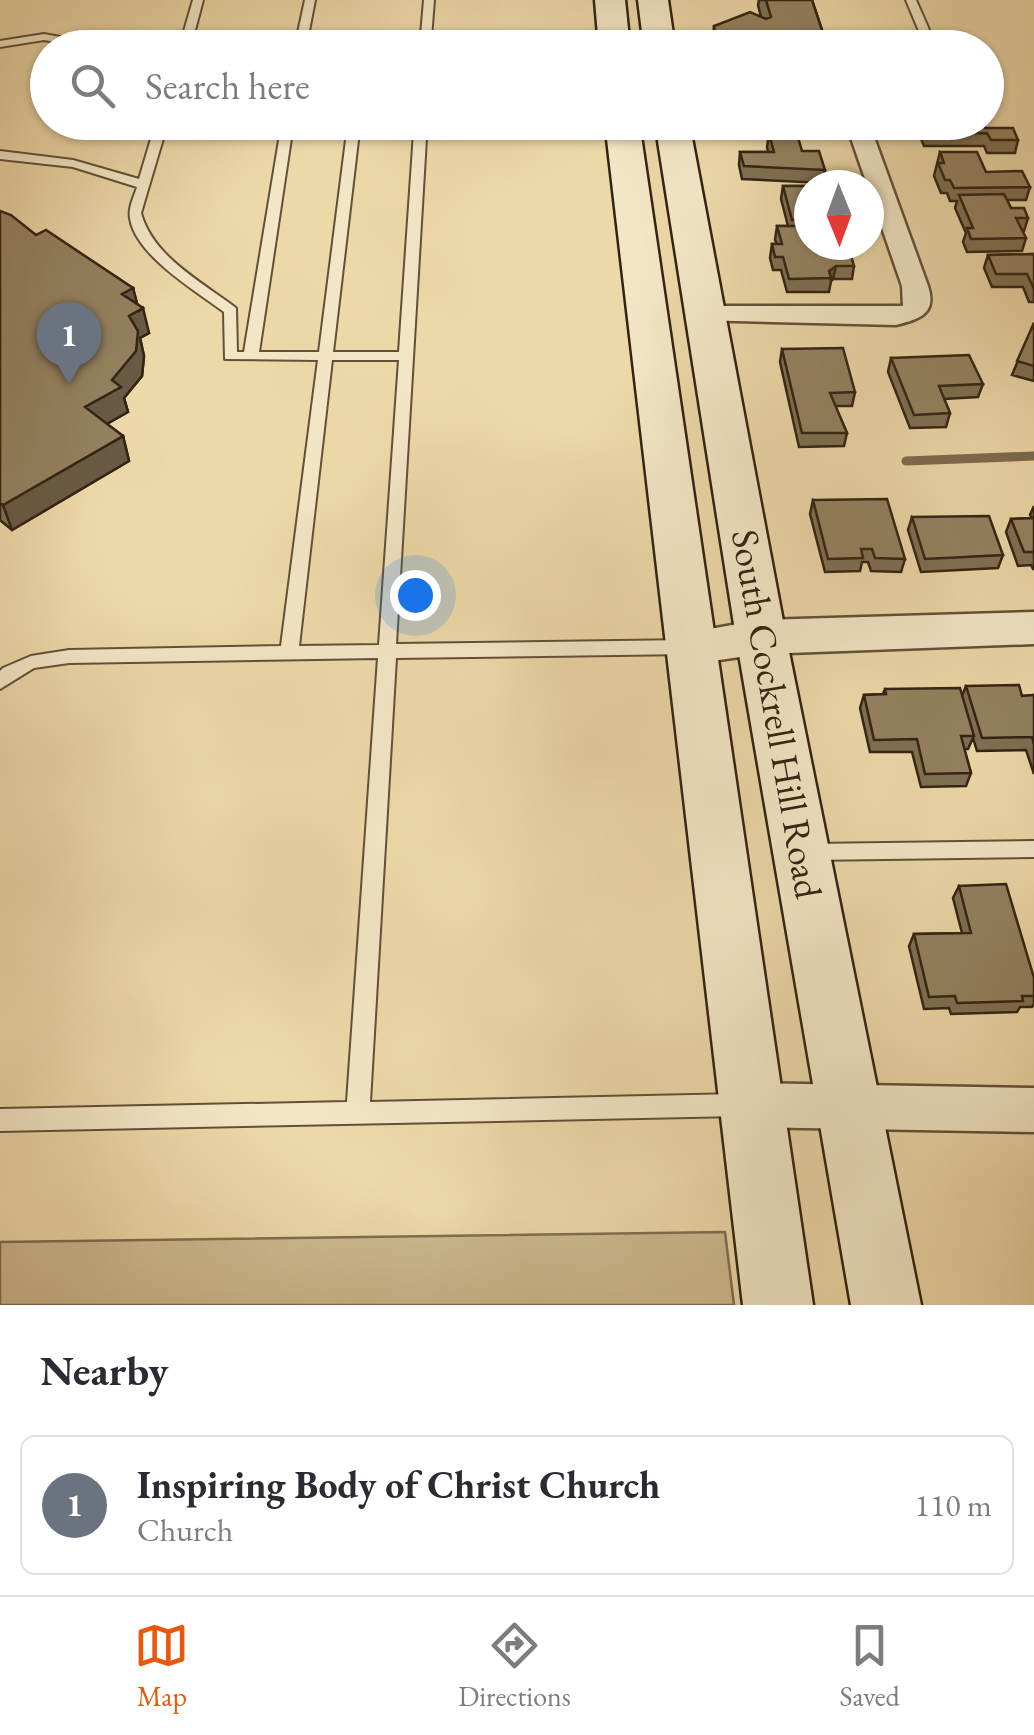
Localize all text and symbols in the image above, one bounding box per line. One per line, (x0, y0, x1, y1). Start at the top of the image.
search box (30, 30, 1004, 140)
icon: search (65, 58, 120, 113)
text: Search here (145, 61, 310, 110)
north arrow (794, 170, 884, 260)
pin: 1 (36, 302, 102, 384)
street label: South Cockrell Hill Road (721, 526, 834, 903)
your location (390, 570, 441, 621)
text: Nearby (40, 1343, 169, 1398)
text: Inspiring Body of Christ Church (137, 1460, 660, 1509)
text: 1 (66, 1484, 83, 1526)
text: 110 m (915, 1484, 992, 1526)
text: Church (137, 1509, 233, 1551)
tab: Map (134, 1618, 189, 1714)
tab: Directions (458, 1618, 571, 1714)
tab: Saved (840, 1618, 900, 1714)

